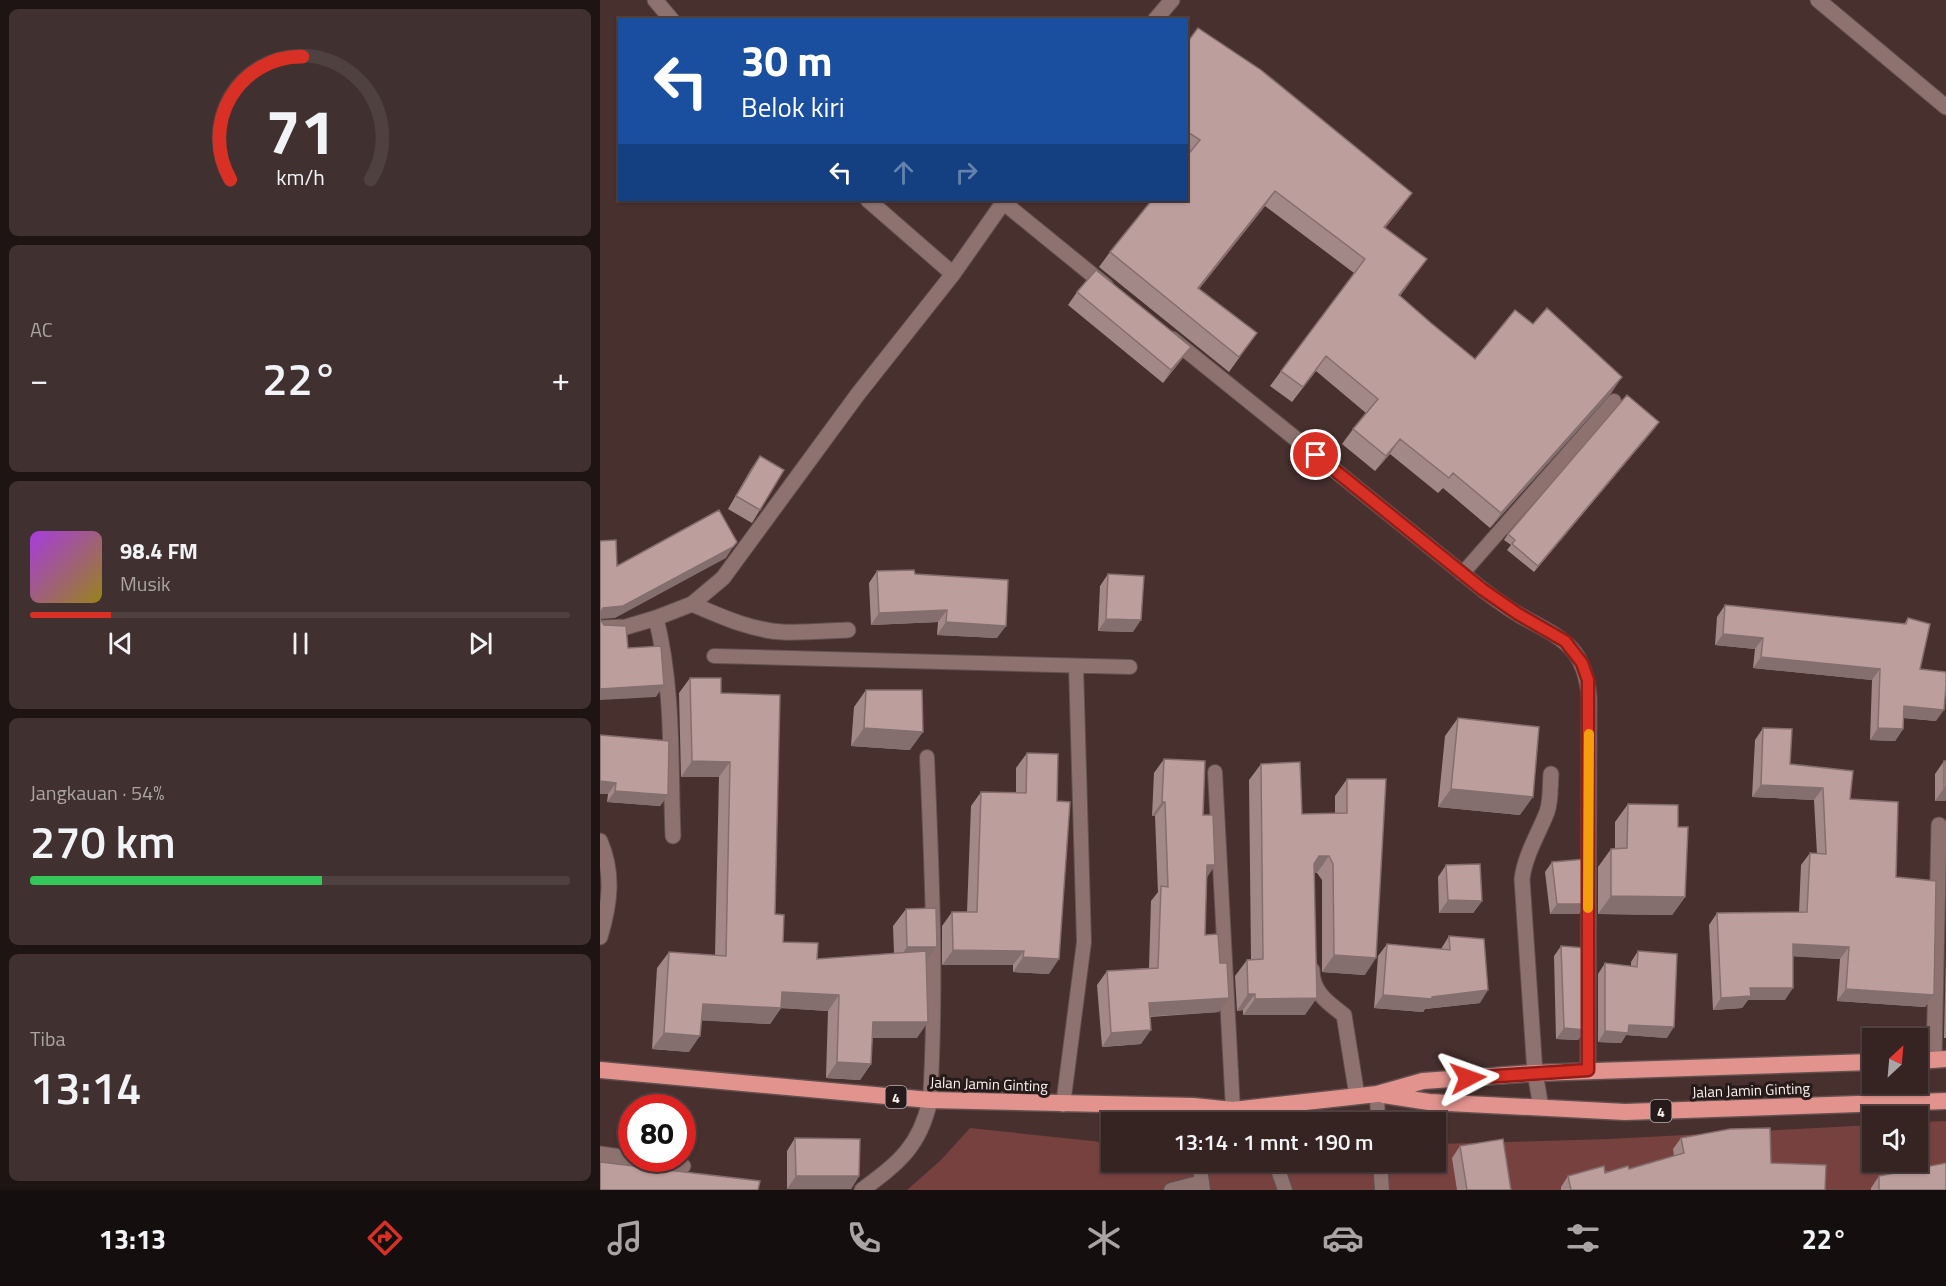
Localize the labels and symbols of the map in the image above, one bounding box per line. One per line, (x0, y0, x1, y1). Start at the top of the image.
pin (1290, 429, 1341, 480)
north arrow (1862, 1028, 1928, 1094)
position arrow (1436, 1046, 1500, 1110)
street label: Jalan Jamin Ginting (930, 1070, 1049, 1098)
street label: Jalan Jamin Ginting (1692, 1076, 1811, 1104)
road number: 4 (886, 1086, 906, 1108)
speed limit sign: 80 (618, 1094, 696, 1172)
road number: 4 (1650, 1100, 1672, 1122)

